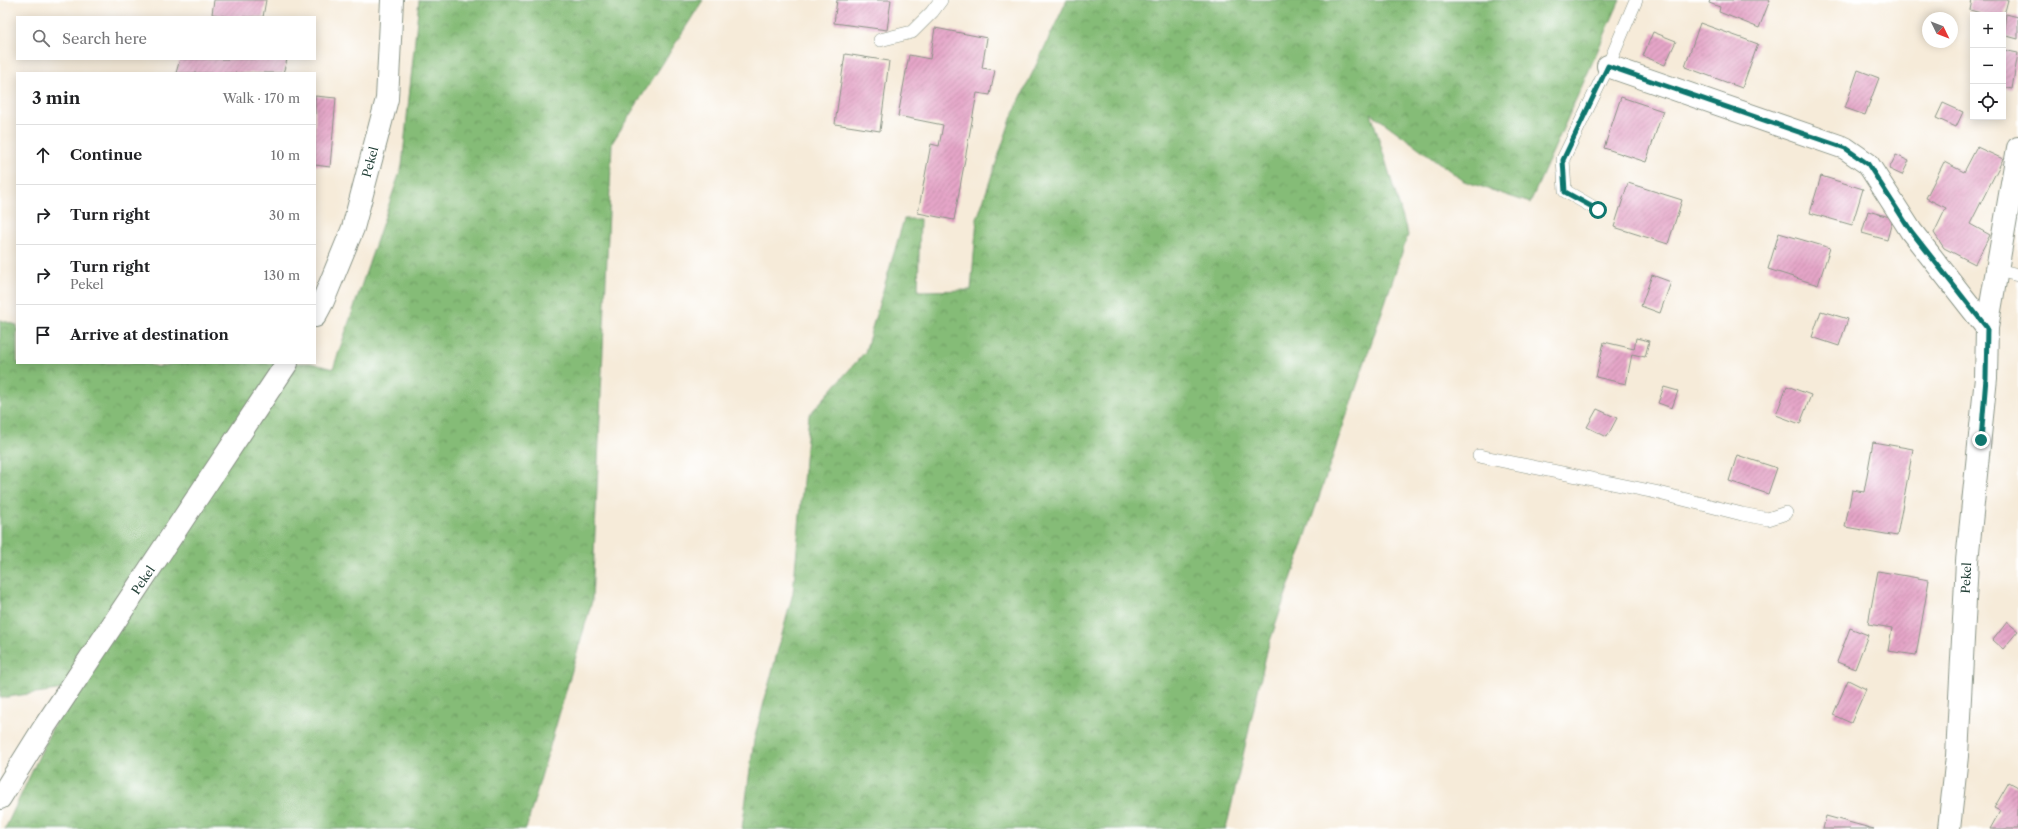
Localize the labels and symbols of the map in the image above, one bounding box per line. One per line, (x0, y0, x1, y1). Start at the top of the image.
north arrow (1922, 12, 1958, 48)
street label: Pekel (359, 145, 381, 179)
route start (1589, 201, 1607, 219)
route end (1972, 431, 1990, 449)
street label: Pekel (1958, 562, 1974, 594)
street label: Pekel (128, 563, 158, 597)

